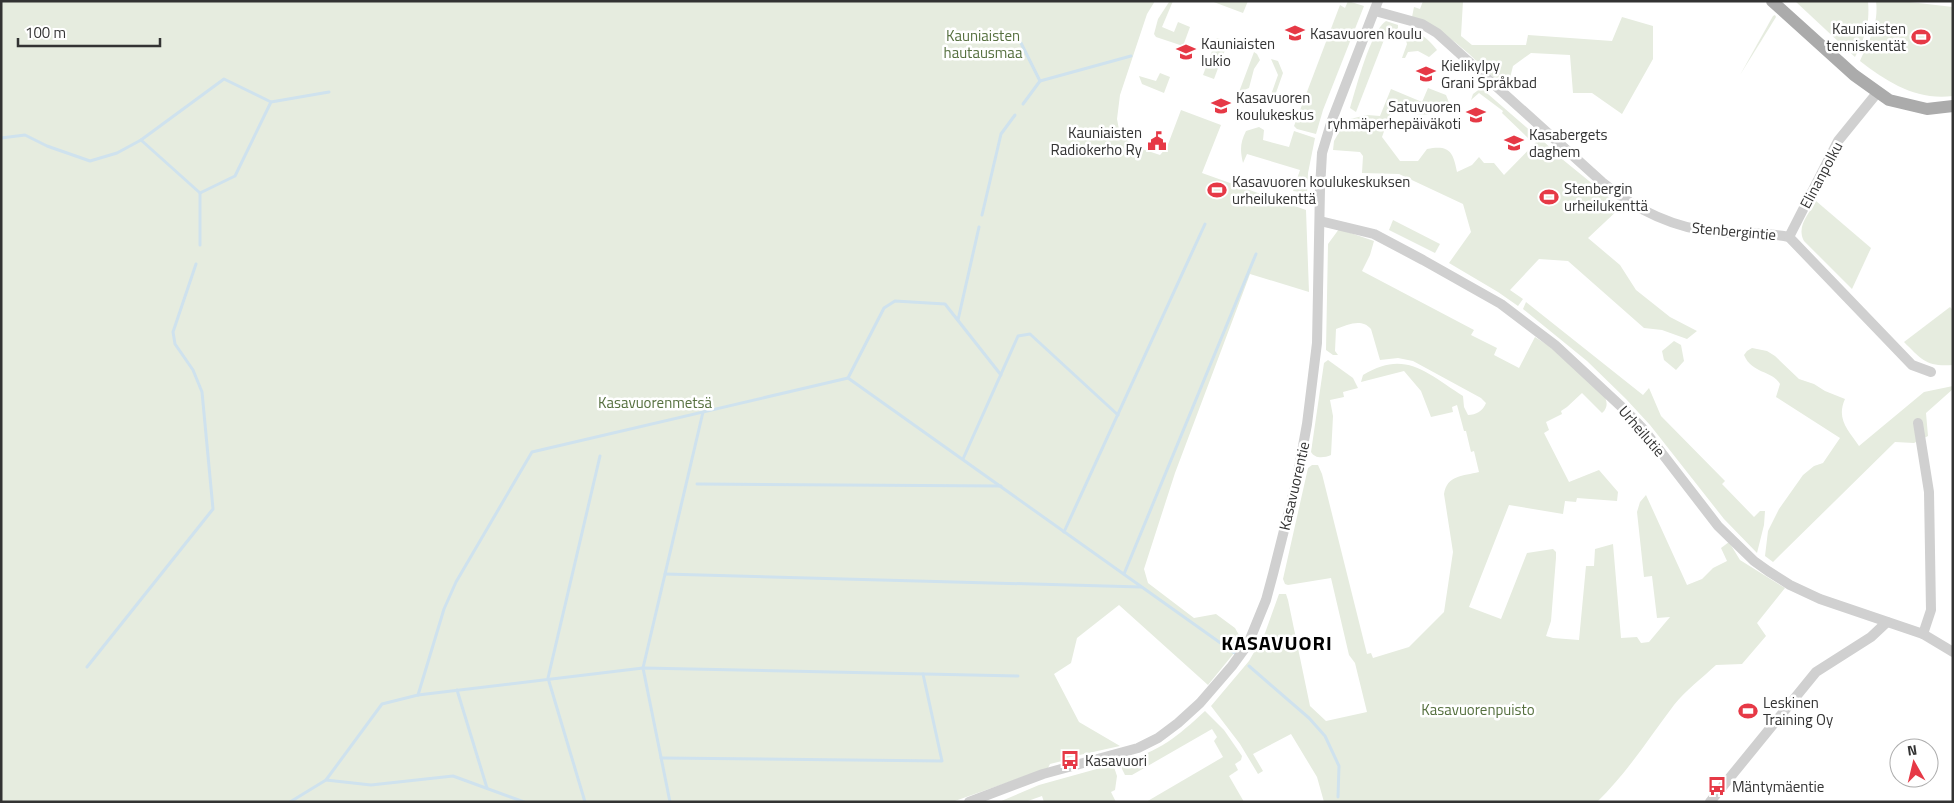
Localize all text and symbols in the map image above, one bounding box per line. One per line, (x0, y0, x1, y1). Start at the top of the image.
scale bar (18, 15, 160, 47)
place label: Kauniaisten tenniskentät (1826, 17, 1907, 57)
text: 100 m (25, 21, 66, 44)
school or university icon: Kasavuoren koulu (1284, 22, 1306, 44)
place label: Kasavuoren koulu (1310, 22, 1422, 45)
park label: Kauniaisten hautausmaa (944, 24, 1023, 64)
sports icon: Kauniaisten tenniskentät (1910, 26, 1932, 48)
place label: Kauniaisten lukio (1201, 32, 1275, 72)
school or university icon: Kauniaisten lukio (1175, 41, 1197, 63)
place label: Kielikylpy Grani Språkbad (1441, 54, 1537, 94)
school or university icon: Kielikylpy Grani Språkbad (1415, 63, 1437, 85)
place label: Kasavuoren koulukeskus (1236, 86, 1314, 126)
school or university icon: Kasavuoren koulukeskus (1210, 95, 1232, 117)
place label: Satuvuoren ryhmäperhepäiväkoti (1327, 95, 1461, 135)
school or university icon: Satuvuoren ryhmäperhepäiväkoti (1465, 104, 1487, 126)
place label: Kauniaisten Radiokerho Ry (1051, 121, 1142, 161)
place label: Kasabergets daghem (1529, 123, 1608, 163)
public building icon: Kauniaisten Radiokerho Ry (1146, 130, 1168, 152)
school or university icon: Kasabergets daghem (1503, 132, 1525, 154)
street label: Elinanpolku (1794, 137, 1848, 213)
place label: Kasavuoren koulukeskuksen urheilukenttä (1232, 170, 1410, 210)
place label: Stenbergin urheilukenttä (1564, 177, 1649, 217)
sports icon: Kasavuoren koulukeskuksen urheilukenttä (1206, 179, 1228, 201)
sports icon: Stenbergin urheilukenttä (1538, 186, 1560, 208)
street label: Stenbergintie (1691, 216, 1777, 246)
park label: Kasavuorenmetsä (598, 391, 713, 414)
street label: Urheilutie (1613, 400, 1671, 462)
street label: Kasavuorentie (1273, 439, 1315, 533)
district label: KASAVUORI (1221, 627, 1333, 658)
place label: Leskinen Training Oy (1763, 691, 1833, 731)
park label: Kasavuorenpuisto (1421, 698, 1535, 721)
sports icon: Leskinen Training Oy (1737, 700, 1759, 722)
north arrow (1889, 738, 1939, 788)
text: N (1906, 739, 1918, 761)
bus stop icon: Kasavuori (1059, 749, 1081, 771)
place label: Kasavuori (1085, 749, 1147, 772)
bus stop icon: Mäntymäentie (1706, 775, 1728, 797)
place label: Mäntymäentie (1732, 775, 1824, 798)

